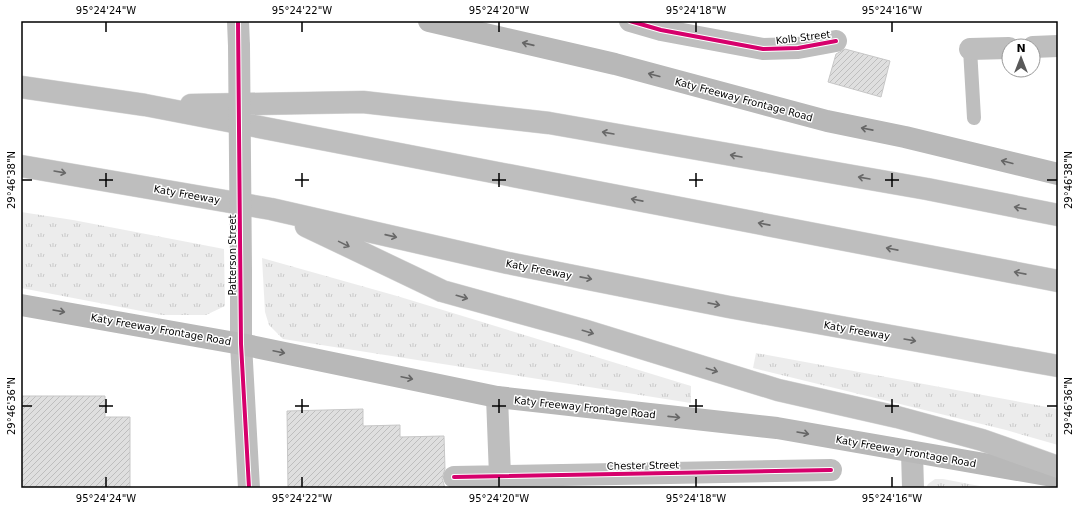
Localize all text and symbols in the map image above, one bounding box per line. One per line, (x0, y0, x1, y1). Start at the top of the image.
text: 95°24'24"W (76, 5, 136, 16)
text: 95°24'22"W (272, 5, 332, 16)
text: 95°24'20"W (469, 5, 529, 16)
text: 95°24'18"W (666, 5, 726, 16)
text: 95°24'16"W (862, 5, 922, 16)
street label: Kolb Street (775, 29, 831, 46)
north arrow (1001, 38, 1041, 78)
one-way arrow (521, 39, 534, 47)
text: N (1016, 42, 1026, 55)
one-way arrow (648, 70, 661, 78)
street label: Katy Freeway Frontage Road (674, 76, 814, 123)
one-way arrow (861, 125, 874, 133)
one-way arrow (602, 129, 615, 137)
text: 29°46'38"N (6, 151, 17, 209)
text: 29°46'38"N (1063, 151, 1074, 209)
one-way arrow (730, 152, 743, 160)
one-way arrow (1000, 157, 1013, 165)
one-way arrow (53, 168, 66, 176)
one-way arrow (858, 174, 871, 182)
street label: Katy Freeway (153, 183, 221, 206)
one-way arrow (631, 196, 644, 204)
one-way arrow (1014, 203, 1027, 211)
street label: Patterson Street (227, 214, 238, 296)
one-way arrow (758, 220, 771, 228)
one-way arrow (384, 233, 397, 241)
one-way arrow (337, 241, 349, 248)
one-way arrow (886, 245, 899, 253)
street label: Katy Freeway (505, 258, 573, 281)
one-way arrow (1014, 269, 1027, 277)
one-way arrow (579, 275, 592, 283)
one-way arrow (456, 294, 469, 301)
one-way arrow (707, 300, 720, 308)
one-way arrow (53, 308, 66, 316)
street label: Katy Freeway Frontage Road (90, 312, 232, 347)
street label: Katy Freeway (823, 319, 891, 342)
one-way arrow (581, 329, 594, 336)
one-way arrow (904, 336, 917, 344)
one-way arrow (273, 348, 286, 356)
one-way arrow (705, 367, 718, 374)
one-way arrow (400, 374, 413, 382)
text: 29°46'36"N (6, 377, 17, 435)
text: 29°46'36"N (1063, 377, 1074, 435)
street label: Katy Freeway Frontage Road (514, 395, 656, 420)
one-way arrow (667, 413, 680, 421)
one-way arrow (796, 429, 809, 437)
street label: Katy Freeway Frontage Road (835, 434, 977, 469)
street label: Chester Street (607, 459, 679, 472)
text: 95°24'24"W (76, 493, 136, 504)
text: 95°24'22"W (272, 493, 332, 504)
text: 95°24'20"W (469, 493, 529, 504)
text: 95°24'18"W (666, 493, 726, 504)
text: 95°24'16"W (862, 493, 922, 504)

